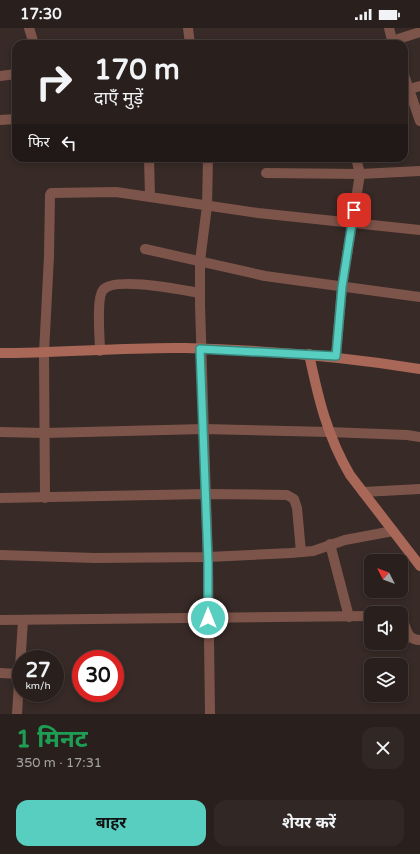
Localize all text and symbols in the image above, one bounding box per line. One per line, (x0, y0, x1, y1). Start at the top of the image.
text: 17:30 (20, 5, 62, 23)
text: 170 m (94, 53, 180, 87)
icon: right (28, 56, 80, 108)
text: दाएँ मुड़ें (94, 87, 143, 109)
icon: left (58, 132, 80, 154)
text: फिर (28, 133, 50, 151)
pin (337, 193, 371, 227)
icon: arrive (343, 199, 365, 221)
north arrow (364, 554, 408, 598)
map controls (364, 554, 408, 702)
position arrow (187, 597, 229, 639)
button: sound (364, 606, 408, 650)
speed limit sign: 30 (72, 650, 124, 702)
button: layers (364, 658, 408, 702)
text: 27 (25, 659, 51, 683)
text: km/h (25, 680, 51, 692)
text: 1 मिनट (16, 725, 88, 754)
button: close (362, 727, 404, 769)
text: 350 m · 17:31 (16, 755, 102, 771)
button: बाहर (16, 800, 206, 846)
button: शेयर करें (214, 800, 404, 846)

